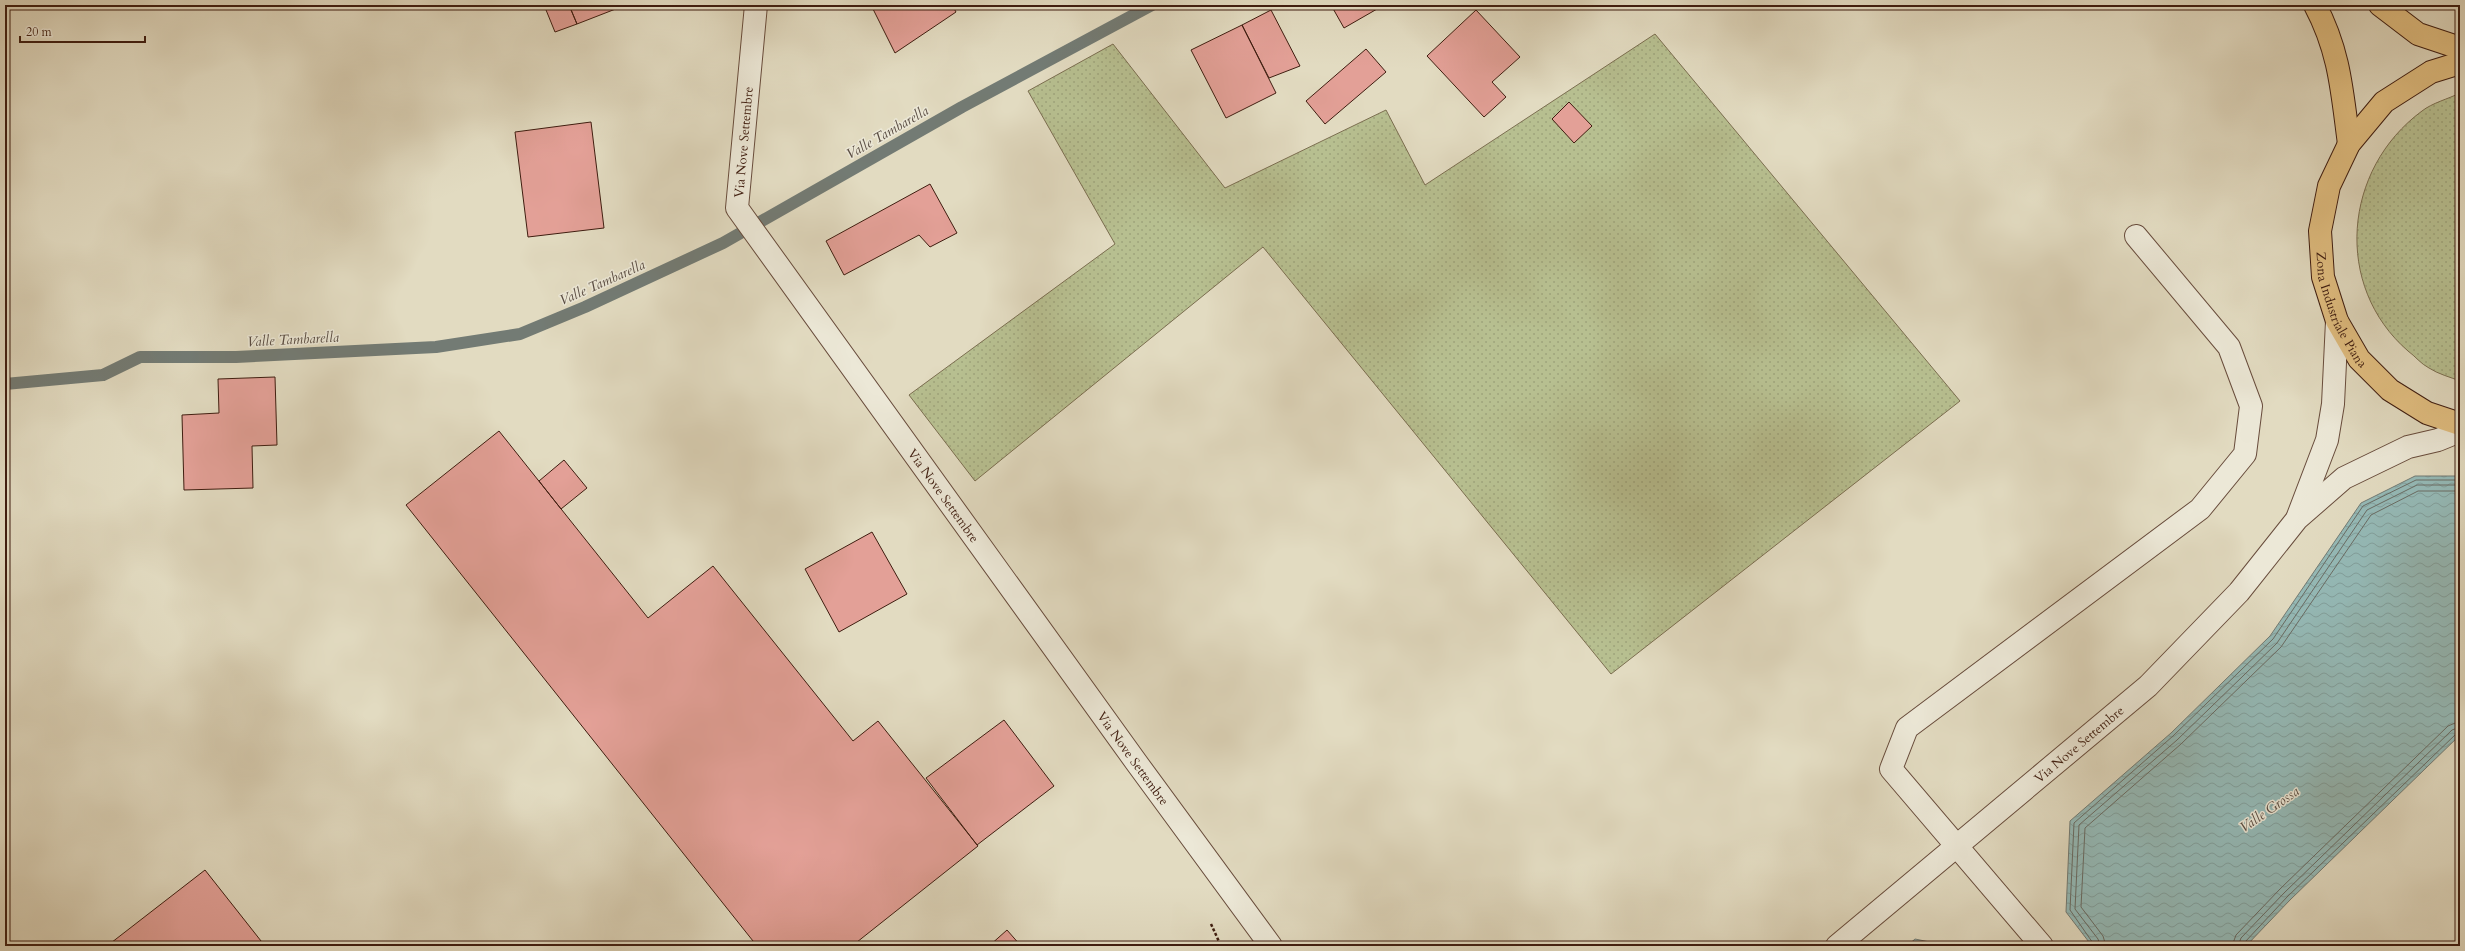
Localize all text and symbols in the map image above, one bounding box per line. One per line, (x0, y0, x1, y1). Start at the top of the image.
scale bar (20, 18, 145, 44)
text: 20 m (26, 24, 53, 40)
street label: Via Nove Settembre (730, 86, 758, 198)
water label: Valle Tambarella (843, 101, 932, 164)
street label: Zona Industriale Piana (2311, 251, 2371, 372)
water label: Valle Tambarella (556, 255, 648, 310)
water label: Valle Tambarella (247, 328, 340, 351)
street label: Via Nove Settembre (903, 445, 983, 547)
street label: Via Nove Settembre (2031, 702, 2128, 787)
street label: Via Nove Settembre (1093, 708, 1173, 809)
water label: Valle Grossa (2236, 782, 2303, 837)

